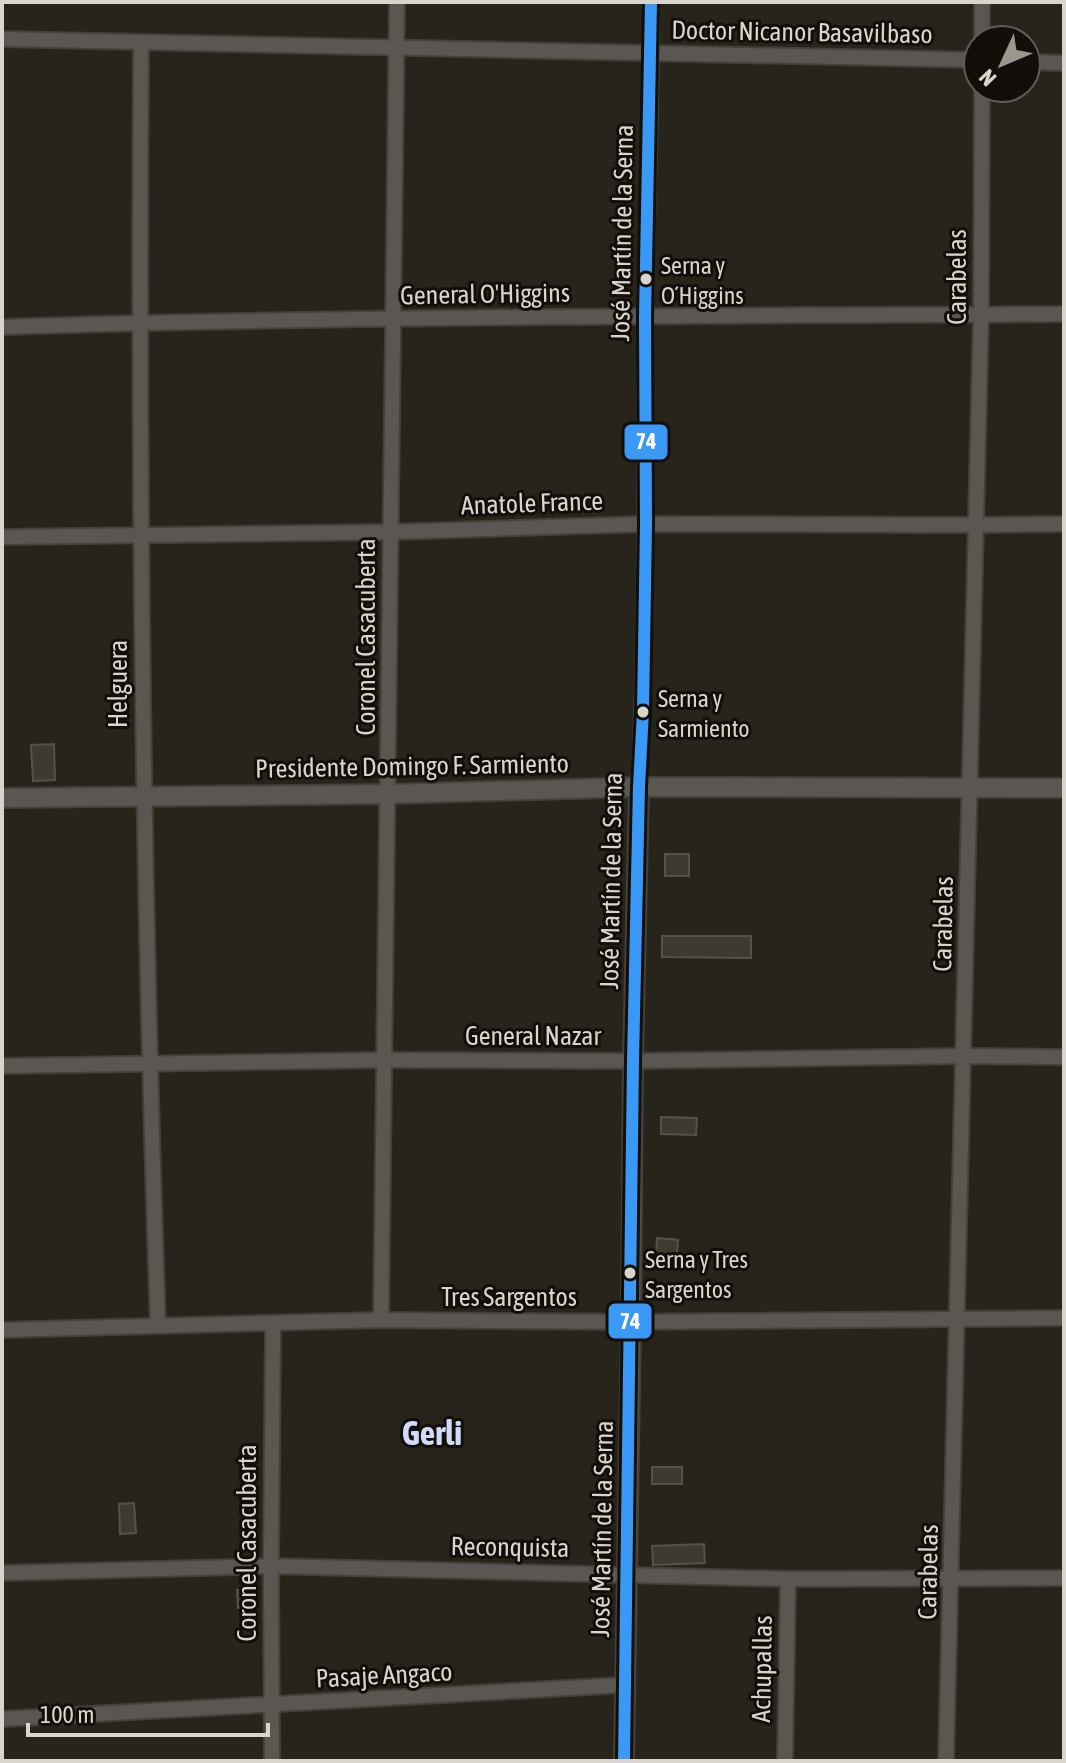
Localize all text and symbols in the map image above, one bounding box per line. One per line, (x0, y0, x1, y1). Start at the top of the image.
street label: Doctor Nicanor Basavilbaso (671, 15, 933, 49)
north arrow (962, 24, 1042, 104)
text: N (974, 64, 1001, 92)
street label: José Martín de la Serna (605, 124, 639, 342)
street label: Carabelas (942, 229, 972, 325)
place label: Serna y O´Higgins (661, 252, 744, 309)
marker: Serna y O´Higgins (638, 271, 654, 287)
street label: General O'Higgins (400, 278, 570, 310)
line badge: 74 (623, 423, 669, 461)
text: 74 (636, 428, 656, 454)
street label: Anatole France (460, 486, 604, 520)
street label: Coronel Casacuberta (351, 538, 381, 736)
street label: Helguera (103, 640, 133, 728)
place label: Serna y Sarmiento (658, 685, 750, 742)
marker: Serna y Sarmiento (635, 704, 651, 720)
street label: Presidente Domingo F. Sarmiento (255, 748, 569, 784)
street label: José Martín de la Serna (594, 772, 628, 990)
street label: Carabelas (927, 876, 959, 972)
street label: General Nazar (465, 1021, 601, 1051)
place label: Serna y Tres Sargentos (645, 1246, 748, 1303)
marker: Serna y Tres Sargentos (622, 1265, 638, 1281)
street label: Tres Sargentos (441, 1282, 577, 1312)
line badge: 74 (607, 1302, 653, 1340)
text: 74 (620, 1308, 640, 1334)
district label: Gerli (402, 1413, 462, 1452)
street label: José Martín de la Serna (585, 1420, 619, 1638)
street label: Coronel Casacuberta (232, 1444, 262, 1642)
street label: Carabelas (912, 1524, 944, 1620)
street label: Reconquista (450, 1531, 570, 1563)
street label: Achupallas (746, 1615, 778, 1723)
street label: Pasaje Angaco (315, 1656, 453, 1694)
scale bar (28, 1687, 268, 1737)
text: 100 m (40, 1701, 94, 1728)

